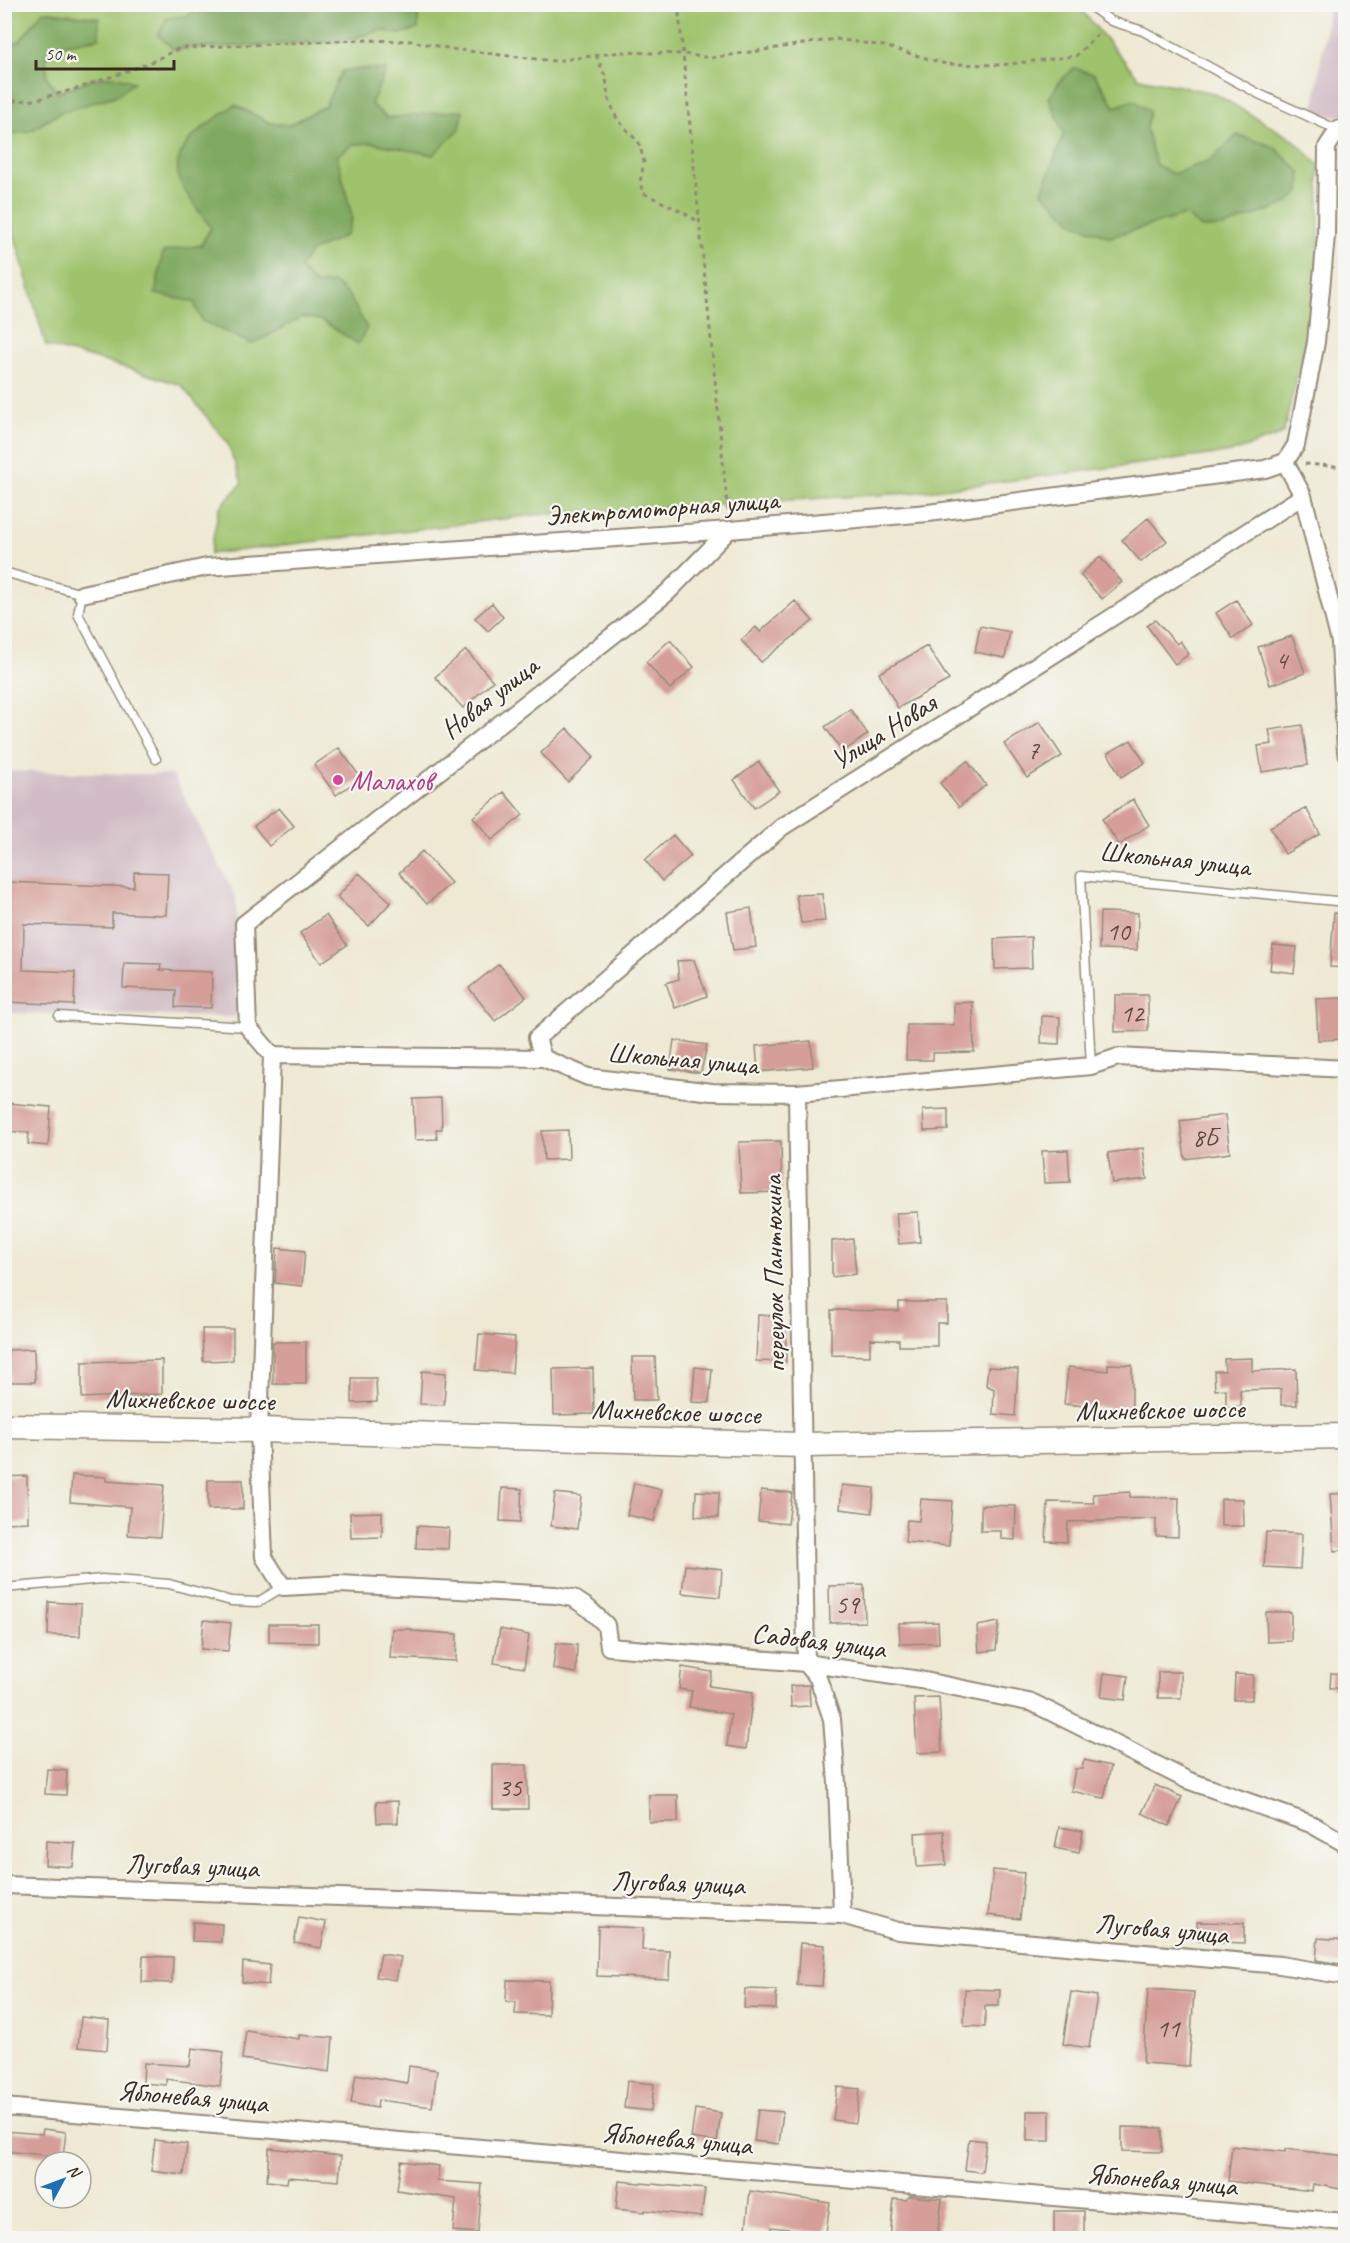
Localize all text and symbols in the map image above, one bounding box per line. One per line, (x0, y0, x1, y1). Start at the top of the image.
scale bar (36, 33, 174, 71)
text: 50 m (45, 43, 78, 65)
street label: Электромоторная улица (544, 482, 782, 533)
house number: 4 (1275, 644, 1289, 677)
street label: Новая улица (433, 647, 547, 746)
street label: Улица Новая (824, 684, 944, 777)
house number: 7 (1027, 734, 1040, 767)
place label: Малахов (350, 763, 438, 798)
marker: Малахов (331, 773, 345, 787)
street label: Школьная улица (1098, 833, 1254, 884)
house number: 10 (1106, 915, 1132, 948)
house number: 12 (1120, 997, 1146, 1030)
street label: Школьная улица (606, 1034, 762, 1083)
house number: 8Б (1193, 1121, 1221, 1154)
street label: переулок Пантюхина (754, 1173, 793, 1373)
street label: Михневское шоссе (105, 1381, 277, 1419)
street label: Михневское шоссе (1075, 1390, 1247, 1428)
street label: Михневское шоссе (591, 1391, 763, 1432)
house number: 59 (835, 1588, 861, 1621)
street label: Садовая улица (750, 1615, 889, 1666)
house number: 35 (498, 1771, 523, 1804)
street label: Луговая улица (125, 1846, 261, 1885)
street label: Луговая улица (611, 1863, 747, 1902)
street label: Луговая улица (1094, 1905, 1232, 1952)
house number: 11 (1156, 2012, 1181, 2045)
street label: Яблоневая улица (116, 2072, 271, 2121)
street label: Яблоневая улица (600, 2114, 755, 2163)
north arrow (33, 2150, 93, 2210)
street label: Яблоневая улица (1085, 2155, 1240, 2204)
text: N (63, 2161, 86, 2183)

